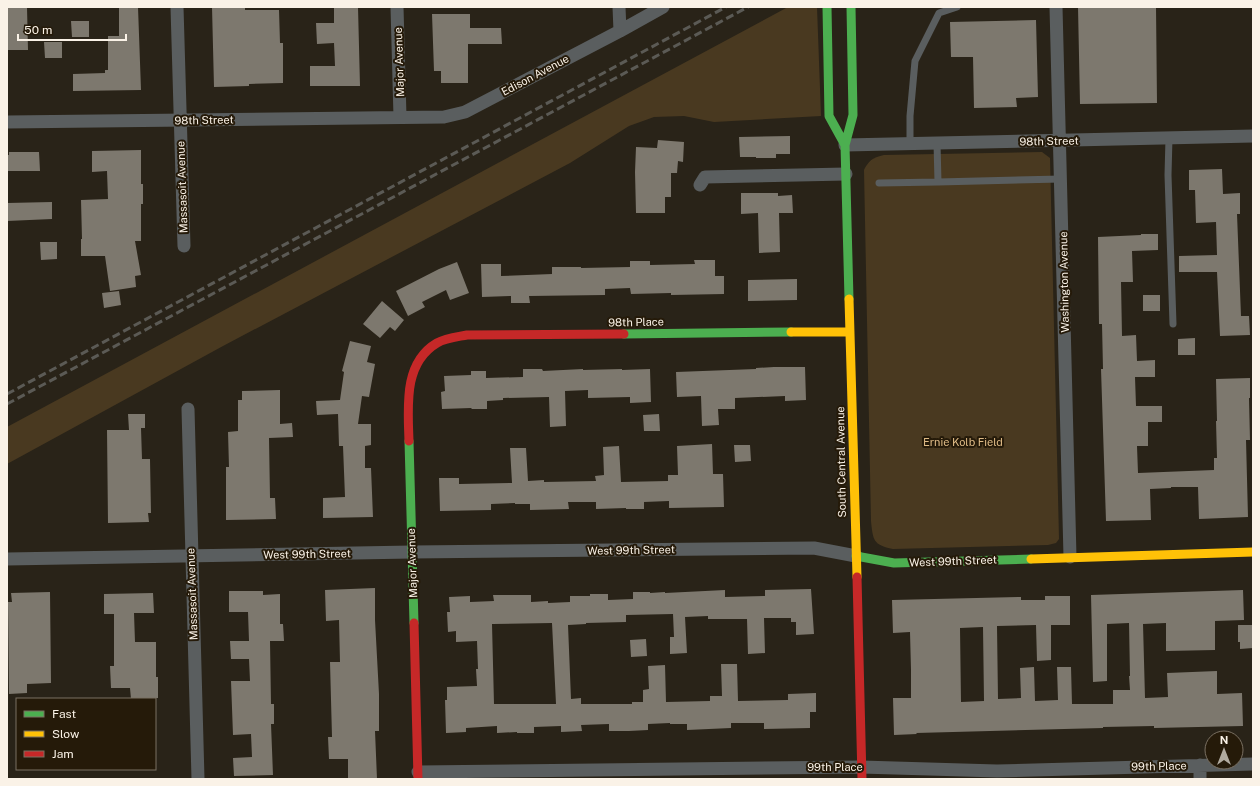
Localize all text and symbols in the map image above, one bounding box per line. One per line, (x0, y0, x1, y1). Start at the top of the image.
scale bar (18, 16, 126, 42)
text: 50 m (24, 23, 52, 37)
street label: Major Avenue (392, 27, 406, 97)
street label: Edison Avenue (499, 52, 571, 98)
street label: 98th Street (174, 113, 234, 127)
street label: 98th Street (1019, 134, 1079, 148)
street label: Massasoit Avenue (174, 141, 190, 233)
street label: Washington Avenue (1057, 231, 1071, 333)
street label: 98th Place (608, 316, 664, 328)
street label: South Central Avenue (834, 406, 848, 518)
park label: Ernie Kolb Field (923, 436, 1003, 448)
street label: Major Avenue (405, 528, 419, 598)
street label: West 99th Street (587, 543, 675, 557)
street label: West 99th Street (263, 547, 351, 561)
street label: Massasoit Avenue (184, 548, 200, 640)
street label: West 99th Street (909, 553, 997, 569)
legend (16, 698, 156, 770)
text: Fast (52, 707, 77, 721)
text: Slow (52, 727, 80, 741)
north arrow (1204, 730, 1244, 770)
text: N (1220, 734, 1228, 746)
text: Jam (52, 747, 74, 761)
street label: 99th Place (1131, 760, 1187, 772)
street label: 99th Place (807, 761, 863, 773)

